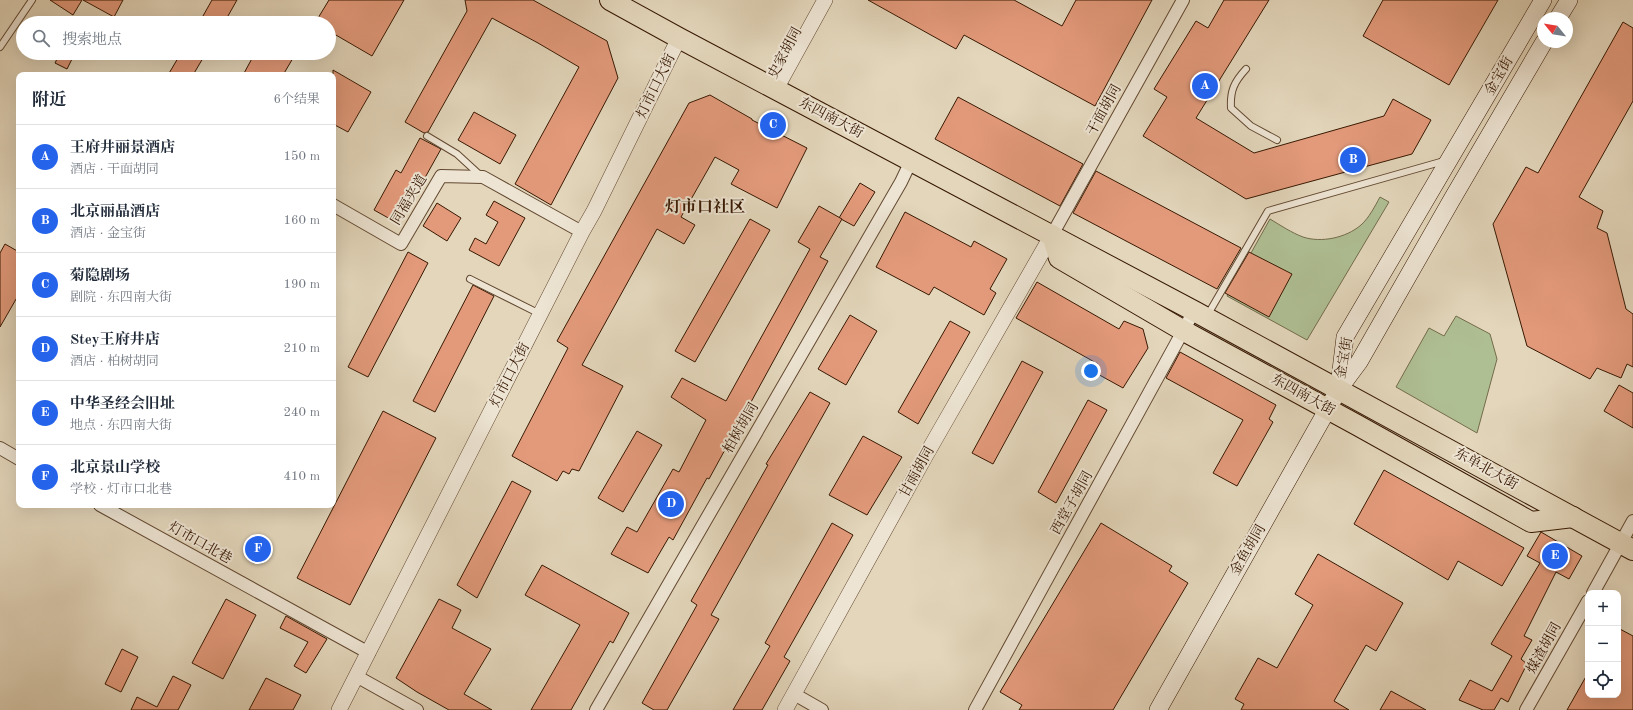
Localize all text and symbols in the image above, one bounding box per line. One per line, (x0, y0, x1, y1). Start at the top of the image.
north arrow (1537, 12, 1573, 48)
search box (16, 16, 336, 60)
street label: 史家胡同 (765, 25, 804, 81)
icon: search (30, 27, 52, 49)
text: 搜索地点 (62, 33, 122, 48)
street label: 灯市口大街 (633, 51, 678, 121)
street label: 金宝街 (1482, 54, 1516, 98)
pin: A (1192, 71, 1218, 101)
street label: 干面胡同 (1083, 82, 1124, 138)
text: 附近 (32, 92, 66, 109)
text: 6个结果 (273, 93, 320, 106)
street label: 东四南大街 (797, 95, 866, 141)
pin: C (760, 110, 786, 140)
text: 王府井丽景酒店 (70, 141, 175, 156)
pin: B (1340, 145, 1366, 175)
text: A (40, 150, 50, 163)
text: 150 m (283, 150, 320, 163)
text: 酒店 · 干面胡同 (70, 163, 159, 176)
street label: 同福夹道 (388, 172, 429, 228)
district label: 灯市口社区 (665, 197, 745, 216)
text: 北京丽晶酒店 (70, 205, 160, 220)
text: B (40, 214, 50, 227)
text: 160 m (283, 214, 320, 227)
text: 酒店 · 金宝街 (70, 227, 146, 240)
text: 菊隐剧场 (70, 269, 130, 284)
text: C (41, 278, 49, 291)
text: 190 m (283, 278, 320, 291)
text: 剧院 · 东四南大街 (70, 291, 172, 304)
text: Stey王府井店 (70, 333, 160, 348)
street label: 金宝街 (1332, 336, 1355, 380)
street label: 灯市口大街 (487, 340, 532, 409)
text: D (40, 342, 50, 355)
text: 210 m (283, 342, 320, 355)
text: 酒店 · 柏树胡同 (70, 355, 159, 368)
your location (1081, 361, 1101, 381)
street label: 东四南大街 (1269, 371, 1337, 418)
text: 中华圣经会旧址 (70, 397, 175, 412)
street label: 柏树胡同 (720, 400, 761, 456)
text: E (41, 406, 49, 419)
text: 240 m (283, 406, 320, 419)
text: 地点 · 东四南大街 (70, 419, 172, 432)
street label: 甘雨胡同 (896, 444, 937, 500)
street label: 东单北大街 (1452, 445, 1520, 492)
text: 北京景山学校 (70, 461, 160, 476)
street label: 西堂子胡同 (1048, 469, 1095, 537)
text: F (41, 470, 49, 483)
text: 410 m (283, 470, 320, 483)
text: 学校 · 灯市口北巷 (70, 483, 172, 496)
pin: D (658, 489, 684, 519)
street label: 灯市口北巷 (166, 519, 234, 566)
street label: 金鱼胡同 (1227, 522, 1268, 578)
pin: F (245, 534, 271, 564)
pin: E (1542, 541, 1568, 571)
map controls (1585, 590, 1621, 698)
button: + (1585, 590, 1621, 626)
street label: 煤渣胡同 (1523, 620, 1564, 676)
button: − (1585, 626, 1621, 662)
button: locate (1585, 662, 1621, 698)

